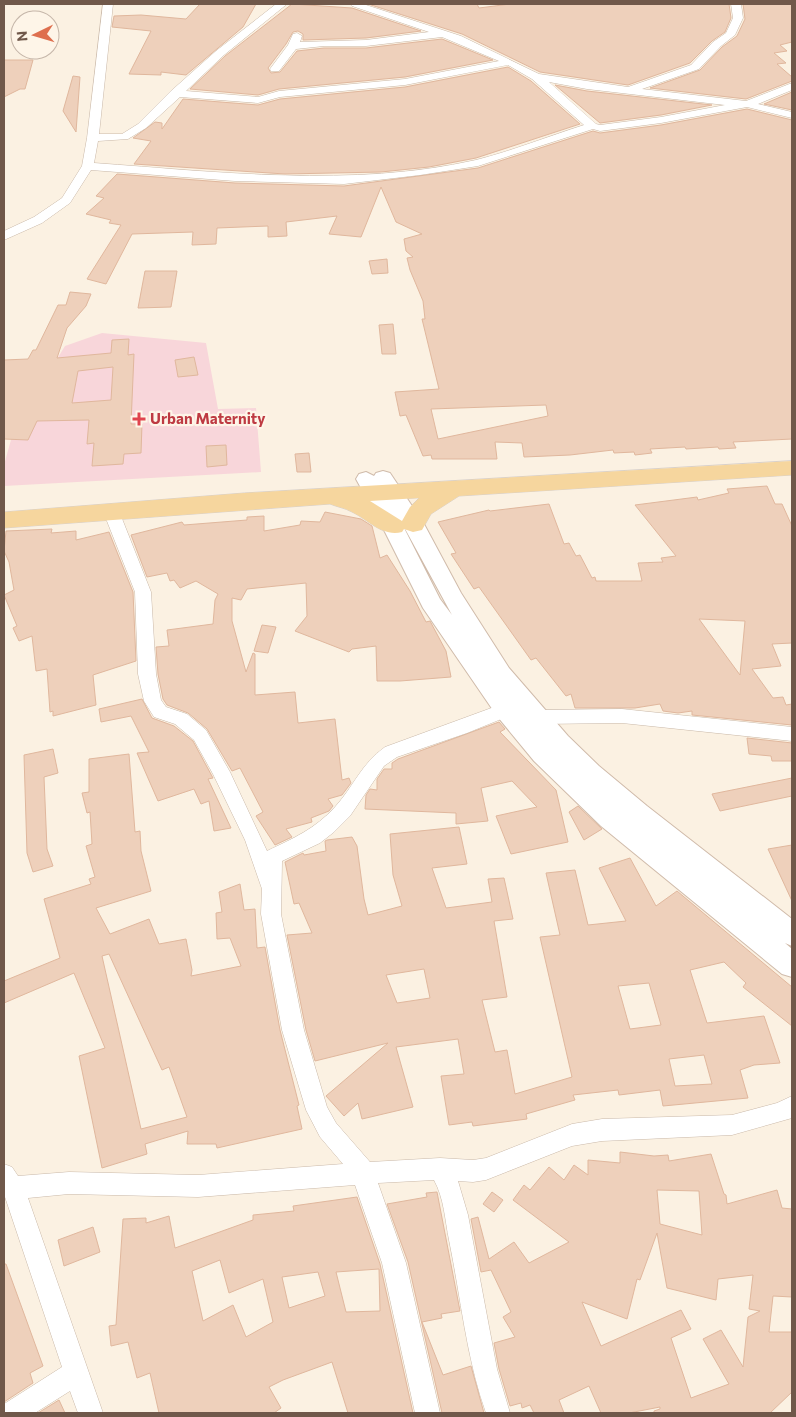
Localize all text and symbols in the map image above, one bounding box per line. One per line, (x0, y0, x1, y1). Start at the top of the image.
north arrow (10, 10, 60, 60)
text: N (13, 30, 30, 42)
place label: Urban Maternity (150, 409, 266, 427)
marker: Urban Maternity (132, 412, 146, 426)

